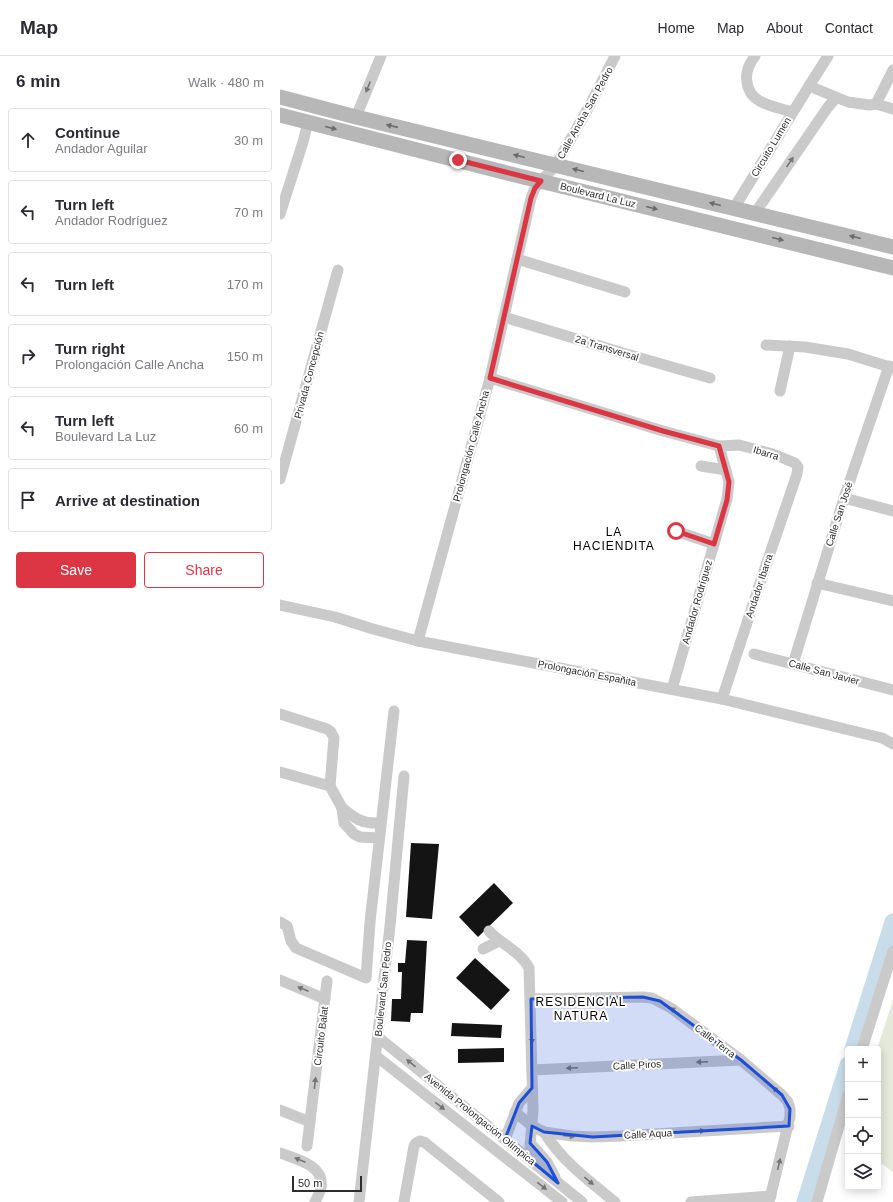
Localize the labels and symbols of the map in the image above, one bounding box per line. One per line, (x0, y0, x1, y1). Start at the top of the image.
street label: Calle Ancha San Pedro (555, 65, 615, 161)
one-way arrow (365, 81, 371, 93)
street label: Circuito Lumen (749, 115, 793, 179)
one-way arrow (386, 122, 398, 128)
one-way arrow (325, 125, 338, 131)
route end (449, 151, 467, 169)
one-way arrow (512, 153, 524, 159)
one-way arrow (786, 157, 794, 167)
one-way arrow (571, 167, 584, 173)
street label: Boulevard La Luz (559, 180, 637, 210)
one-way arrow (709, 200, 721, 206)
one-way arrow (646, 205, 658, 211)
one-way arrow (849, 234, 861, 240)
one-way arrow (773, 236, 785, 242)
street label: Privada Concepción (292, 330, 326, 420)
street label: 2a Transversal (574, 333, 640, 363)
street label: Prolongación Calle Ancha (451, 389, 491, 503)
street label: Ibarra (752, 444, 781, 462)
street label: Calle San José (823, 480, 855, 548)
route start (667, 522, 685, 540)
district label: LA HACIENDITA (573, 525, 655, 553)
street label: Andador Ibarra (743, 552, 775, 619)
street label: Andador Rodríguez (680, 559, 714, 645)
street label: Calle San Javier (787, 657, 861, 687)
street label: Prolongación Españita (537, 658, 638, 688)
street label: Boulevard San Pedro (373, 941, 393, 1037)
one-way arrow (296, 986, 308, 992)
district label: RESIDENCIAL NATURA (535, 995, 627, 1023)
street label: Circuito Balat (312, 1006, 330, 1066)
one-way arrow (670, 1007, 681, 1015)
street label: Calle Terra (692, 1022, 738, 1060)
one-way arrow (528, 1032, 535, 1044)
one-way arrow (405, 1058, 416, 1067)
street label: Calle Piros (613, 1058, 661, 1072)
one-way arrow (695, 1059, 708, 1065)
one-way arrow (565, 1065, 578, 1071)
street label: Avenida Prolongación Olímpica (422, 1071, 538, 1167)
one-way arrow (312, 1077, 318, 1089)
one-way arrow (772, 1087, 783, 1096)
one-way arrow (434, 1102, 445, 1111)
street label: Calle Aqua (624, 1127, 673, 1141)
one-way arrow (693, 1128, 705, 1135)
one-way arrow (563, 1132, 575, 1139)
one-way arrow (293, 1157, 305, 1163)
one-way arrow (776, 1158, 782, 1170)
scale bar (292, 1174, 362, 1193)
one-way arrow (584, 1177, 595, 1185)
one-way arrow (536, 1182, 547, 1191)

